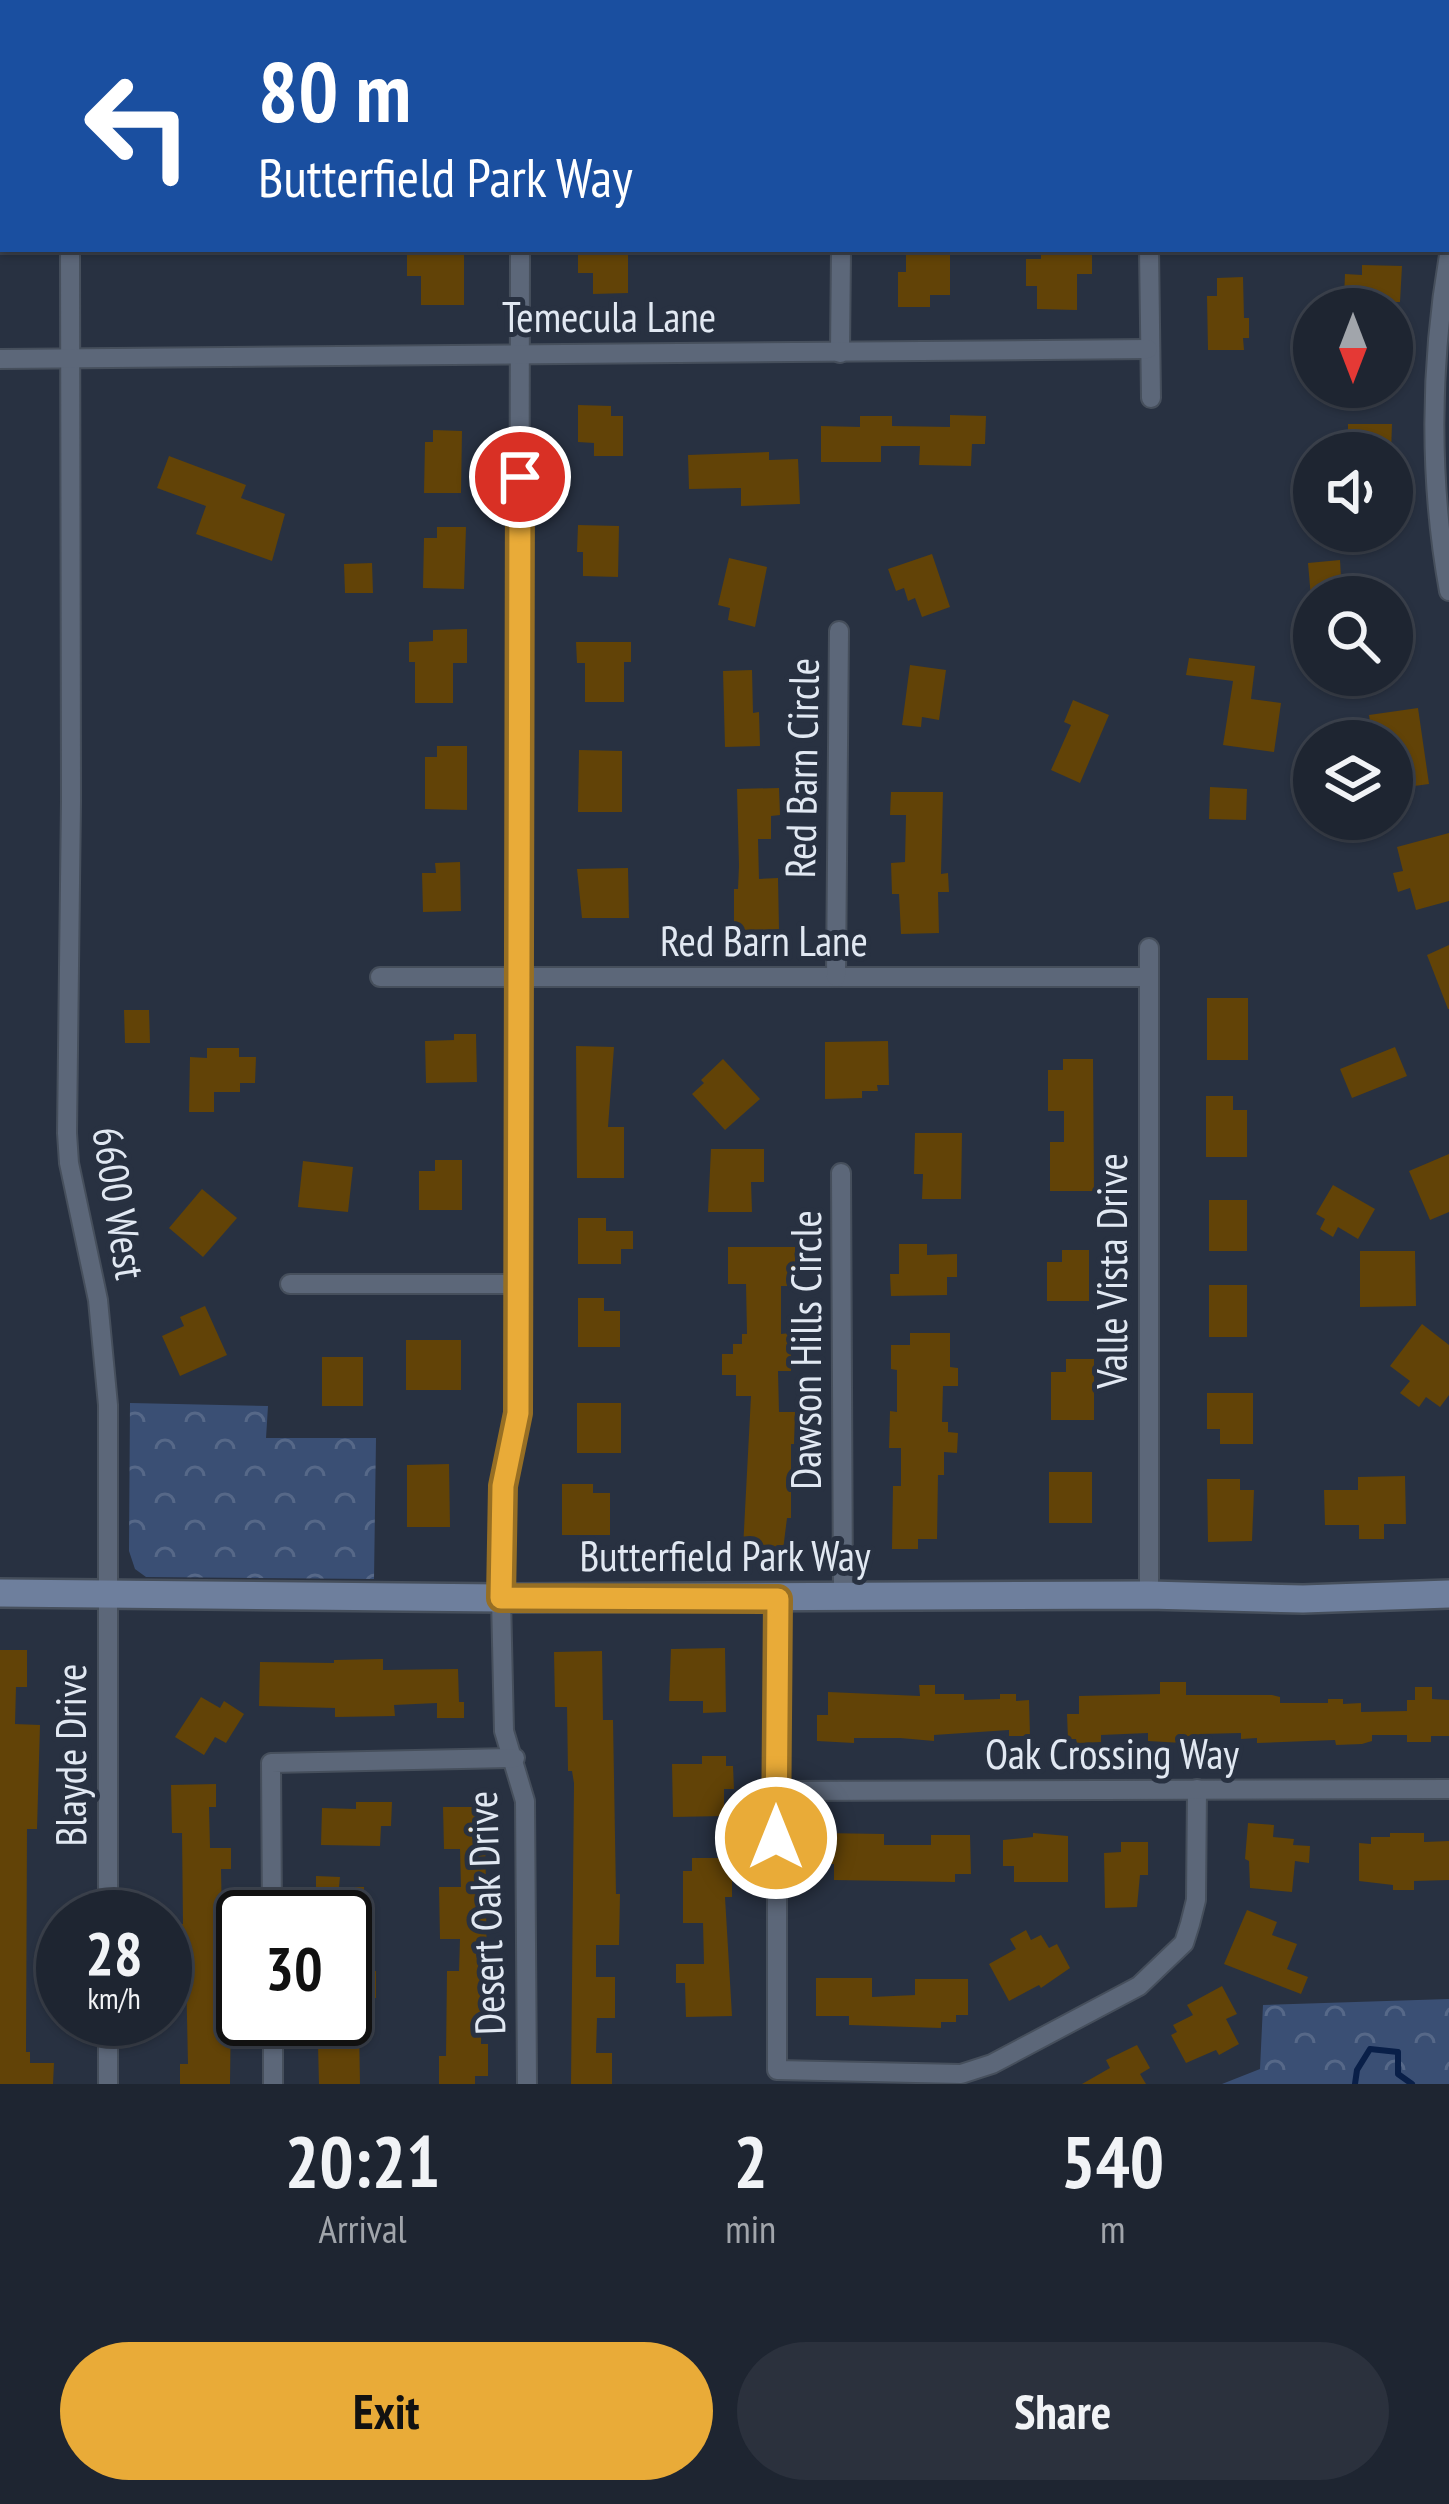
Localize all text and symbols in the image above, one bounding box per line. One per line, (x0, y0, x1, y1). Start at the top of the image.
text: 80 m (258, 36, 411, 145)
icon: left (60, 48, 216, 204)
text: Butterfield Park Way (258, 142, 632, 212)
north arrow (1293, 288, 1413, 408)
map controls (1293, 288, 1413, 840)
street label: Temecula Lane (502, 289, 716, 344)
pin (469, 426, 571, 528)
button: sound (1293, 432, 1413, 552)
icon: arrive (487, 444, 553, 510)
button: search (1293, 576, 1413, 696)
street label: Red Barn Circle (772, 657, 831, 879)
button: layers (1293, 720, 1413, 840)
street label: Red Barn Lane (660, 913, 868, 968)
street label: 6600 West (80, 1123, 159, 1284)
street label: Valle Vista Drive (1084, 1153, 1139, 1390)
street label: Dawson Hills Circle (778, 1210, 833, 1490)
street label: Butterfield Park Way (579, 1528, 871, 1583)
street label: Blayde Drive (43, 1664, 98, 1846)
street label: Oak Crossing Way (985, 1726, 1239, 1781)
position arrow (713, 1775, 839, 1901)
street label: Desert Oak Drive (454, 1790, 517, 2036)
speed limit sign: 30 (216, 1890, 372, 2046)
text: 28 (85, 1914, 143, 1992)
text: km/h (87, 1978, 141, 2017)
text: 20:21 (285, 2114, 441, 2207)
text: 2 (734, 2114, 768, 2207)
text: 540 (1061, 2114, 1164, 2207)
text: Arrival (319, 2203, 407, 2254)
text: min (725, 2203, 776, 2254)
text: m (1100, 2203, 1125, 2254)
button: Exit (60, 2342, 713, 2480)
button: Share (737, 2342, 1389, 2480)

